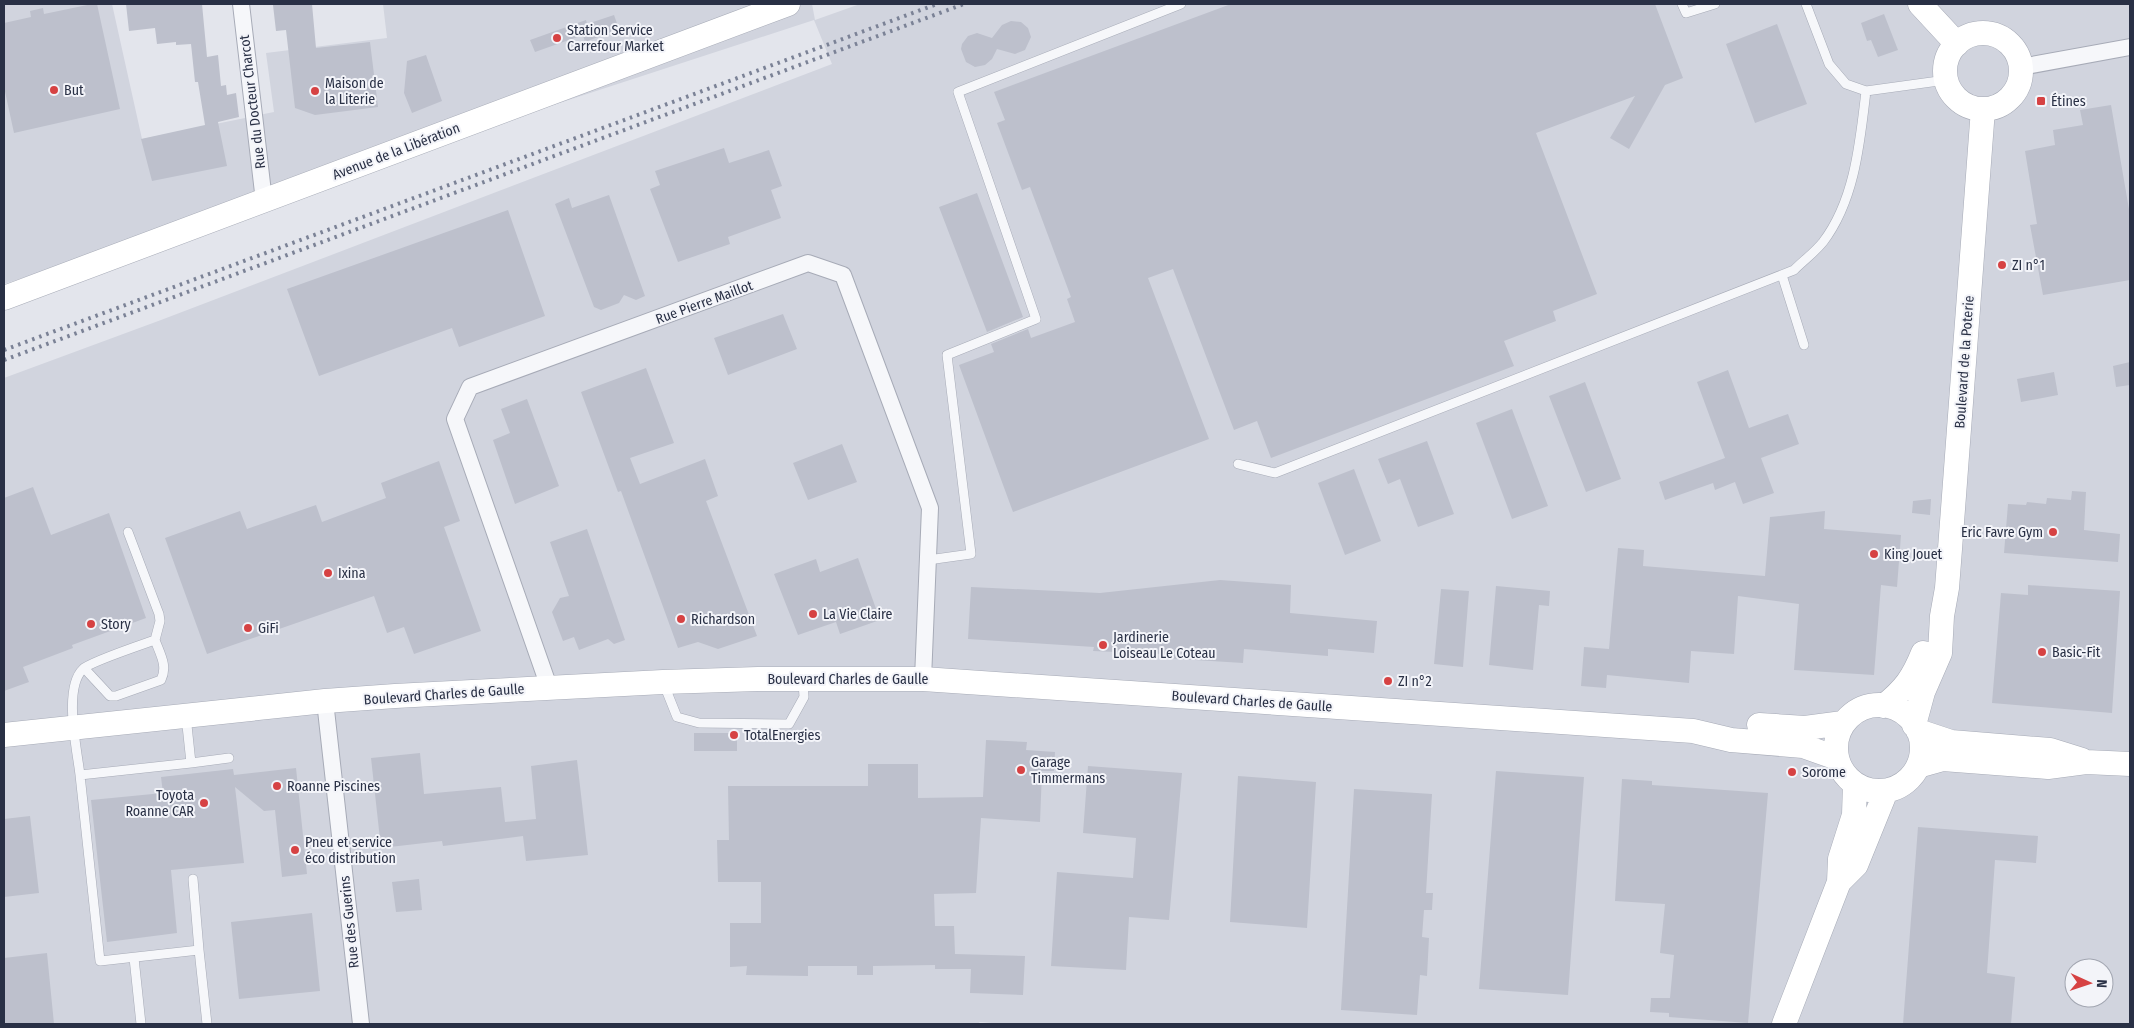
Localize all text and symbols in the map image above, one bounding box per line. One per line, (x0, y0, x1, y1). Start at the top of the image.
place label: Station Service Carrefour Market (567, 22, 664, 55)
marker: Station Service Carrefour Market (551, 32, 563, 44)
street label: Rue du Docteur Charcot (236, 34, 269, 170)
place label: Maison de la Literie (325, 75, 384, 108)
place label: But (64, 82, 84, 99)
marker: But (48, 84, 60, 96)
marker: Maison de la Literie (309, 85, 321, 97)
place label: Étines (2051, 92, 2086, 110)
marker: Étines (2035, 95, 2047, 107)
street label: Avenue de la Libération (330, 119, 462, 184)
place label: ZI n°1 (2012, 257, 2045, 274)
marker: ZI n°1 (1996, 259, 2008, 271)
street label: Rue Pierre Maillot (653, 277, 755, 328)
street label: Boulevard de la Poterie (1951, 295, 1978, 429)
place label: Eric Favre Gym (1961, 524, 2043, 541)
marker: Eric Favre Gym (2047, 526, 2059, 538)
place label: King Jouet (1884, 546, 1943, 563)
marker: King Jouet (1868, 548, 1880, 560)
place label: Ixina (338, 565, 366, 582)
marker: Ixina (322, 567, 334, 579)
place label: La Vie Claire (823, 606, 893, 623)
marker: La Vie Claire (807, 608, 819, 620)
place label: Richardson (691, 611, 755, 628)
marker: Richardson (675, 613, 687, 625)
place label: Story (101, 616, 132, 633)
marker: Story (85, 618, 97, 630)
place label: GiFi (258, 620, 279, 637)
marker: GiFi (242, 622, 254, 634)
place label: Jardinerie Loiseau Le Coteau (1113, 629, 1216, 662)
marker: Jardinerie Loiseau Le Coteau (1097, 639, 1109, 651)
place label: Basic-Fit (2052, 644, 2101, 661)
marker: Basic-Fit (2036, 646, 2048, 658)
street label: Boulevard Charles de Gaulle (767, 671, 929, 688)
place label: ZI n°2 (1398, 673, 1432, 690)
marker: ZI n°2 (1382, 675, 1394, 687)
street label: Boulevard Charles de Gaulle (363, 680, 525, 709)
street label: Boulevard Charles de Gaulle (1171, 687, 1333, 716)
place label: TotalEnergies (744, 727, 820, 744)
marker: TotalEnergies (728, 729, 740, 741)
place label: Garage Timmermans (1031, 754, 1105, 787)
marker: Garage Timmermans (1015, 764, 1027, 776)
place label: Sorome (1802, 764, 1846, 781)
marker: Sorome (1786, 766, 1798, 778)
place label: Roanne Piscines (287, 778, 380, 795)
marker: Roanne Piscines (271, 780, 283, 792)
place label: Toyota Roanne CAR (125, 787, 194, 820)
marker: Toyota Roanne CAR (198, 797, 210, 809)
place label: Pneu et service éco distribution (305, 834, 396, 867)
marker: Pneu et service éco distribution (289, 844, 301, 856)
street label: Rue des Guerins (336, 875, 363, 969)
north arrow (2064, 958, 2114, 1008)
text: N (2093, 979, 2110, 988)

